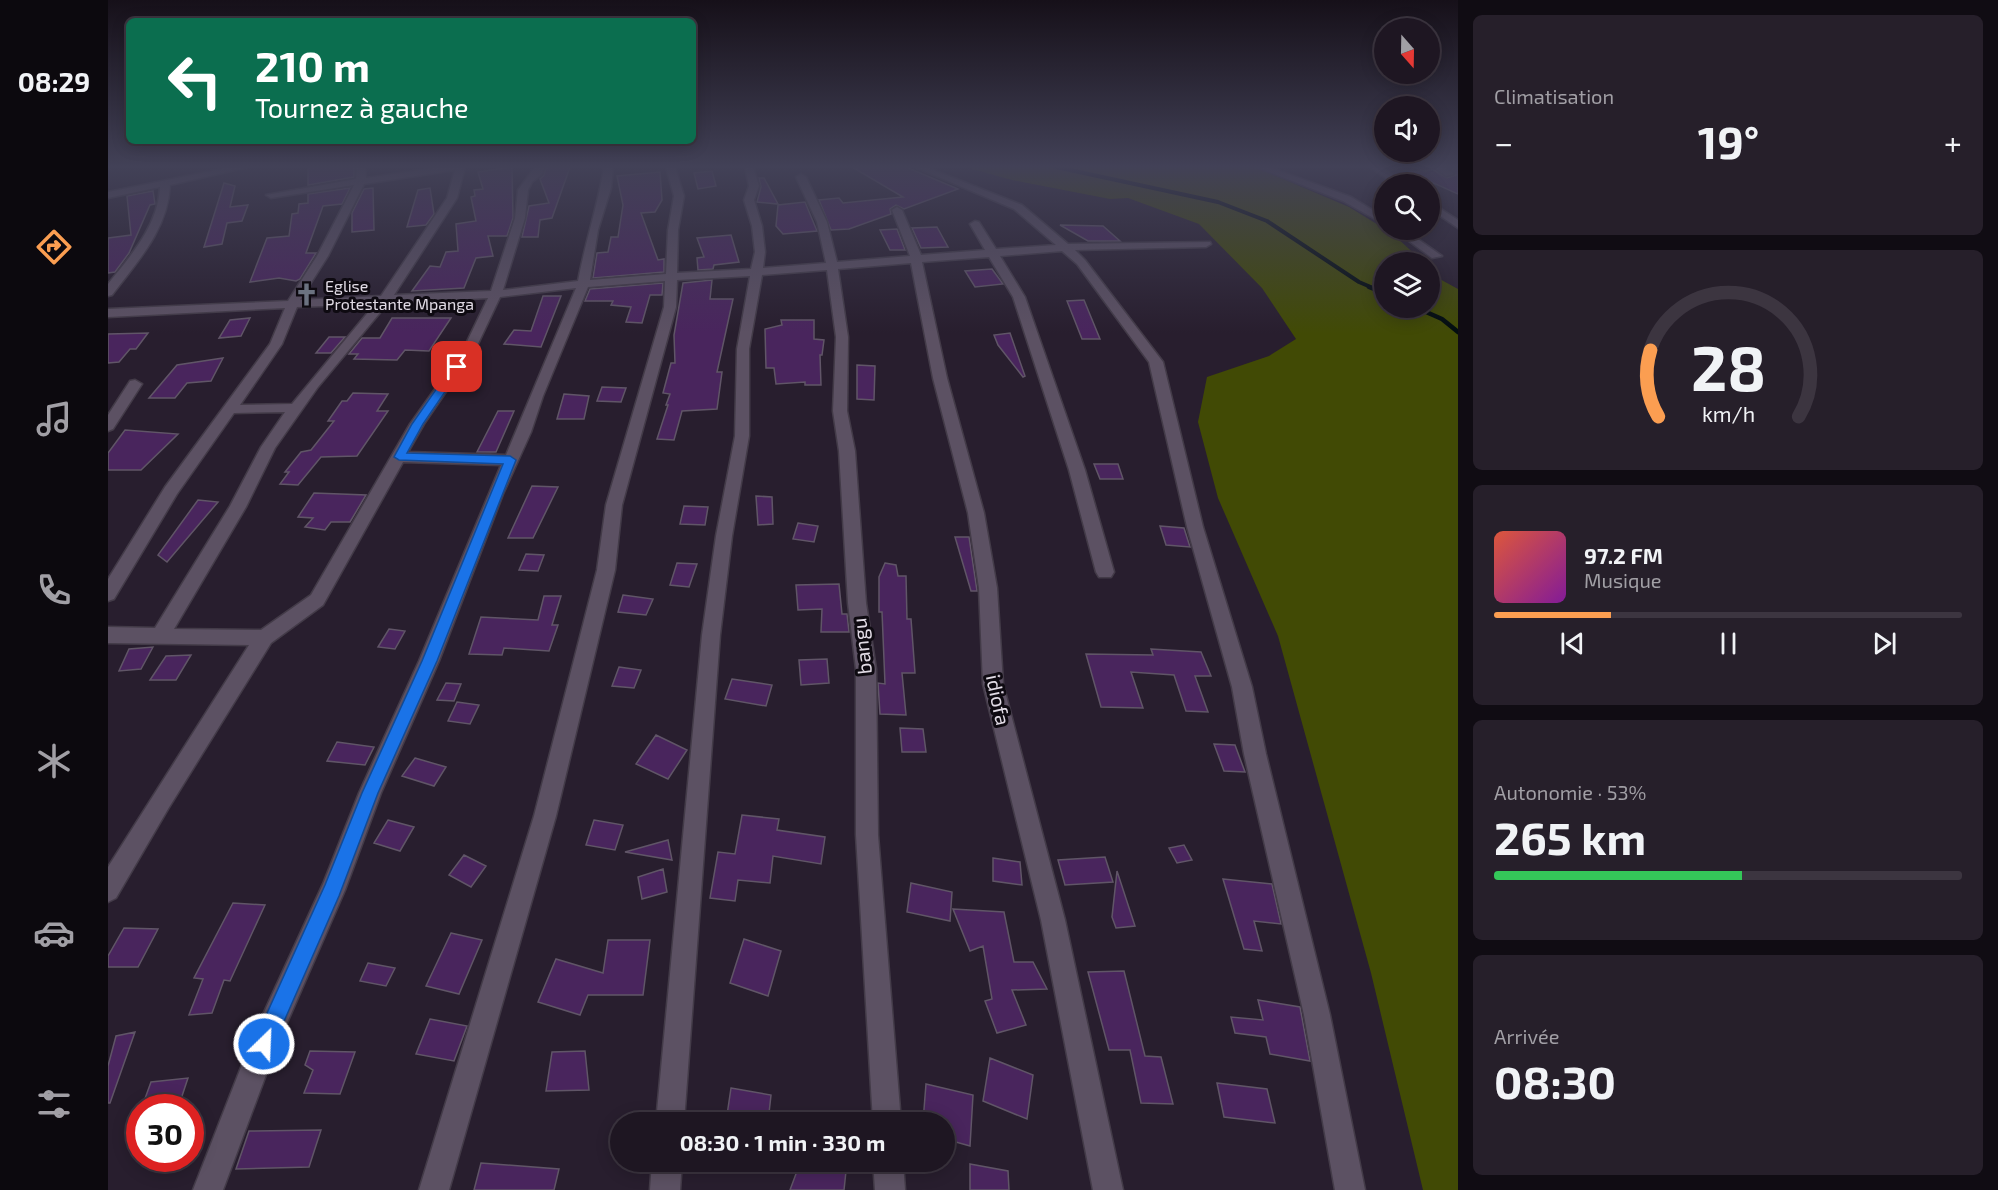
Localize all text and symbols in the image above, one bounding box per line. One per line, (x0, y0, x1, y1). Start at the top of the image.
north arrow (1374, 18, 1440, 84)
map controls (1374, 18, 1440, 318)
text: 210 m (255, 40, 370, 90)
icon: left (156, 42, 234, 120)
text: 08:29 (18, 65, 90, 97)
text: Climatisation (1494, 84, 1614, 108)
text: Tournez à gauche (255, 91, 469, 123)
button: sound (1374, 96, 1440, 162)
text: 19° (1698, 114, 1759, 168)
text: − (1494, 122, 1513, 162)
text: + (1944, 122, 1962, 162)
button: search (1374, 174, 1440, 240)
icon: directions (33, 226, 75, 268)
button: layers (1374, 252, 1440, 318)
place label: Eglise Protestante Mpanga (325, 276, 474, 313)
church icon: Eglise Protestante Mpanga (294, 282, 320, 308)
text: 28 (1690, 329, 1766, 404)
pin (431, 341, 482, 392)
icon: arrive (440, 350, 473, 383)
icon: music (33, 398, 75, 440)
text: km/h (1701, 401, 1755, 426)
text: 97.2 FM (1584, 542, 1663, 568)
text: Musique (1584, 568, 1662, 592)
icon: phone (33, 569, 75, 611)
street label: bangu (846, 617, 876, 675)
icon: previous (1556, 627, 1589, 660)
icon: pause (1712, 627, 1745, 660)
icon: next (1868, 627, 1901, 660)
street label: idiofa (982, 672, 1016, 727)
icon: climate (33, 740, 75, 782)
text: Autonomie · 53% (1494, 780, 1646, 804)
text: 265 km (1494, 810, 1646, 864)
icon: car (33, 912, 75, 954)
position arrow (232, 1012, 296, 1076)
text: Arrivée (1494, 1024, 1559, 1048)
text: 08:30 (1494, 1054, 1616, 1108)
icon: filters (33, 1083, 75, 1125)
speed limit sign: 30 (126, 1094, 204, 1172)
text: 08:30 · 1 min · 330 m (680, 1129, 885, 1155)

